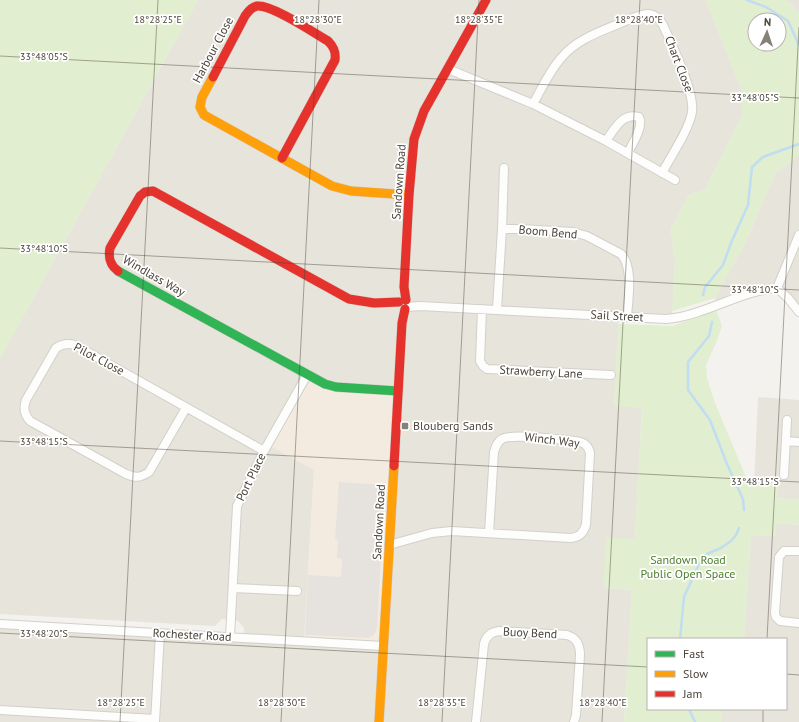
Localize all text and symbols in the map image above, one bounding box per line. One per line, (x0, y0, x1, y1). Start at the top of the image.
north arrow (747, 12, 787, 52)
text: 18°28'25"E (134, 13, 182, 26)
text: 18°28'30"E (294, 13, 342, 26)
text: 18°28'35"E (455, 13, 503, 26)
text: 18°28'40"E (615, 13, 663, 26)
street label: Harbour Close (189, 14, 236, 85)
text: N (764, 15, 772, 29)
street label: Chart Close (662, 34, 697, 94)
text: 33°48'05"S (20, 50, 68, 63)
text: 33°48'05"S (731, 91, 779, 104)
street label: Sandown Road (388, 144, 409, 220)
street label: Boom Bend (518, 221, 578, 242)
text: 33°48'10"S (20, 242, 68, 255)
street label: Windlass Way (120, 252, 189, 300)
text: 33°48'10"S (731, 283, 779, 296)
street label: Sail Street (590, 307, 644, 324)
street label: Pilot Close (71, 339, 127, 378)
street label: Strawberry Lane (499, 362, 583, 381)
place label: Blouberg Sands (413, 418, 493, 433)
marker: Blouberg Sands (400, 421, 410, 431)
street label: Winch Way (524, 429, 581, 450)
text: 33°48'15"S (20, 435, 68, 448)
street label: Port Place (232, 450, 269, 503)
text: 33°48'15"S (731, 475, 779, 488)
street label: Sandown Road (369, 484, 388, 560)
park label: Sandown Road Public Open Space (641, 552, 735, 581)
street label: Buoy Bend (503, 624, 558, 641)
street label: Rochester Road (152, 625, 232, 644)
text: 33°48'20"S (20, 627, 68, 640)
legend (647, 638, 787, 710)
text: Fast (683, 646, 704, 661)
text: Slow (683, 666, 708, 681)
text: Jam (682, 686, 702, 701)
text: 18°28'25"E (97, 696, 145, 709)
text: 18°28'30"E (258, 696, 306, 709)
text: 18°28'35"E (418, 696, 466, 709)
text: 18°28'40"E (579, 696, 627, 709)

